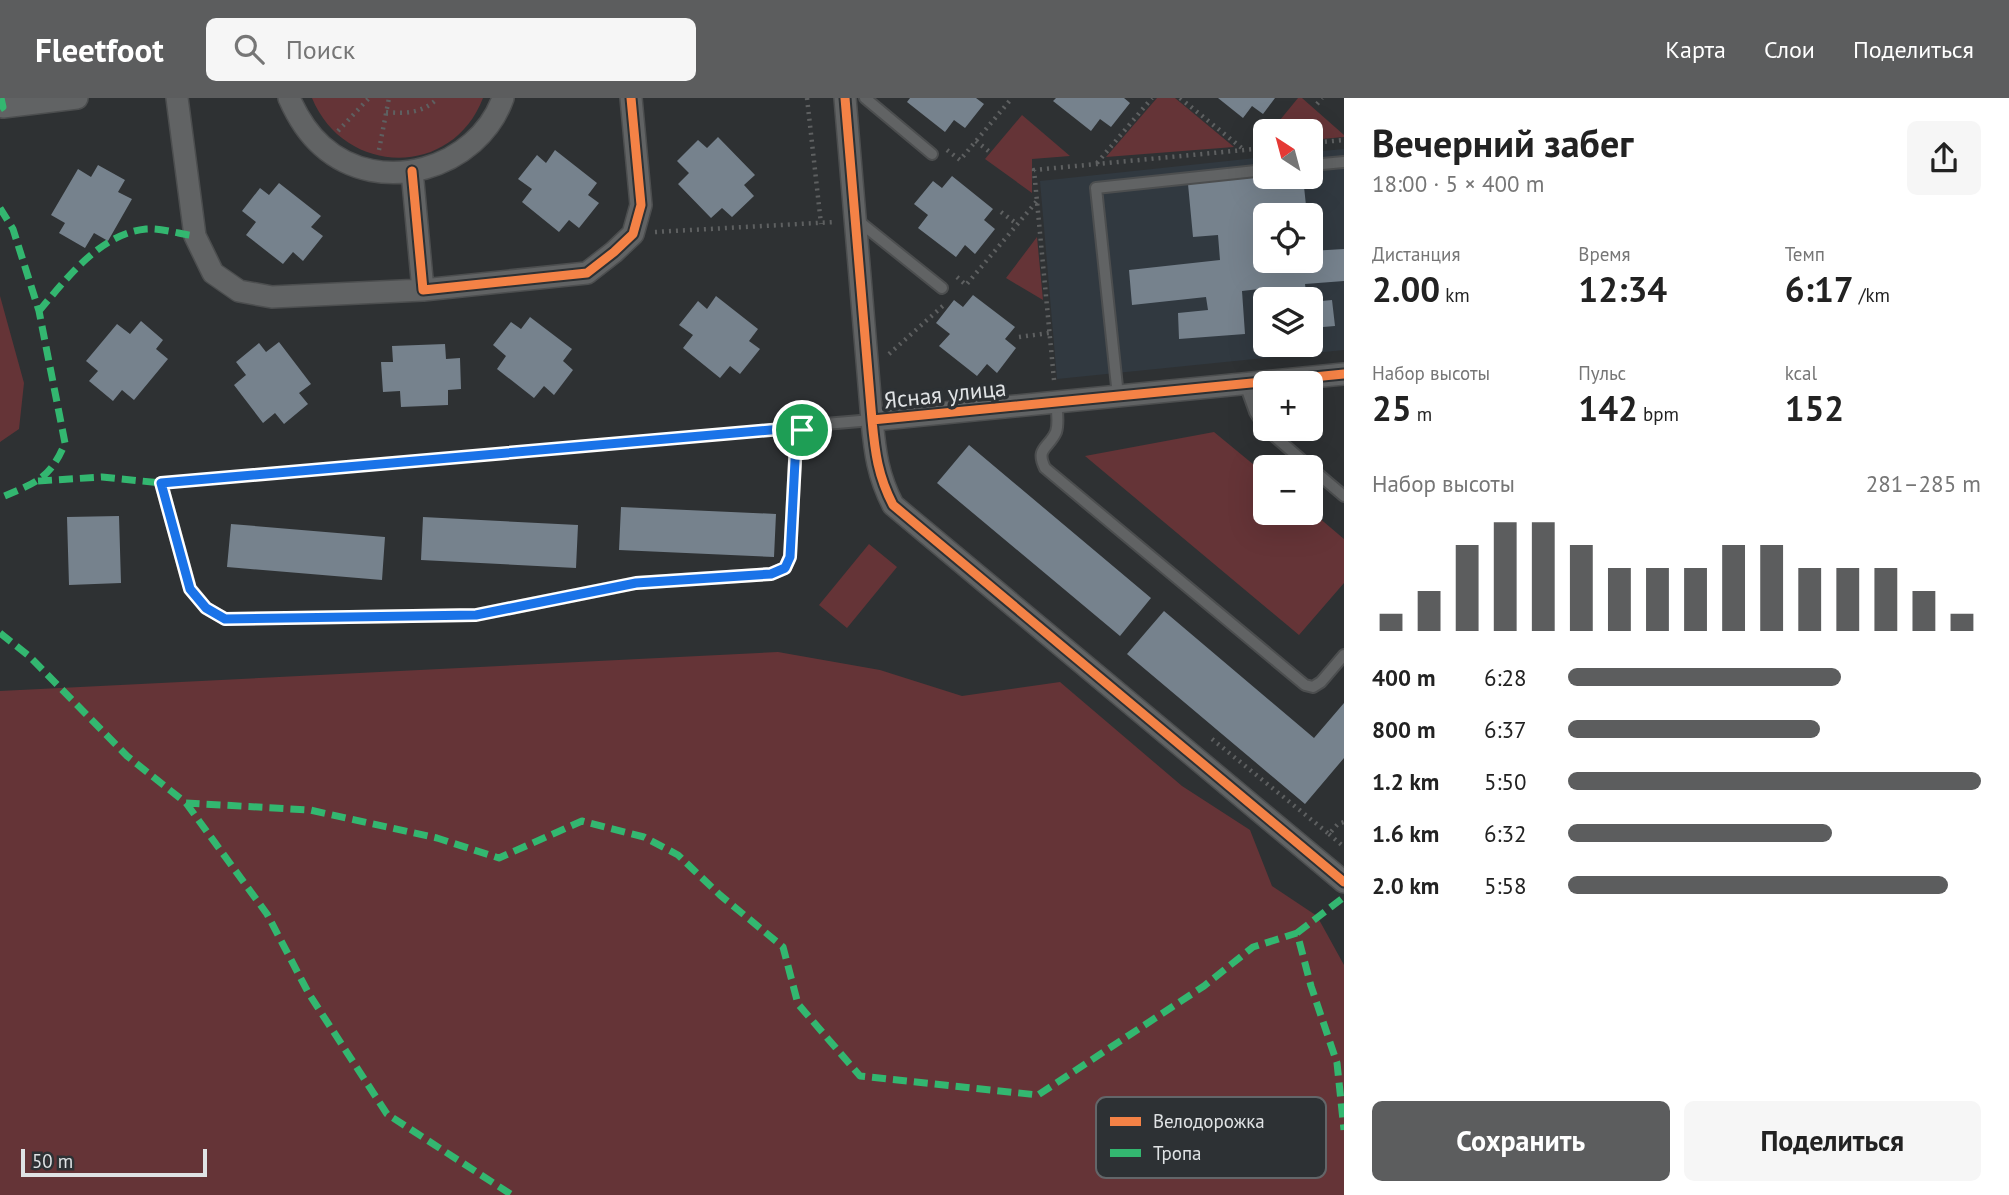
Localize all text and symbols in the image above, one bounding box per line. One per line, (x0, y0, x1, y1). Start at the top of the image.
search box (206, 18, 696, 81)
text: Fleetfoot (35, 28, 164, 71)
icon: search (230, 30, 268, 68)
text: Поиск (286, 33, 355, 66)
text: Карта (1665, 34, 1726, 65)
text: Слои (1764, 34, 1815, 65)
text: Поделиться (1853, 34, 1974, 65)
text: Вечерний забег (1372, 118, 1633, 167)
north arrow (1253, 119, 1323, 189)
map controls (1253, 119, 1323, 525)
button: share (1907, 121, 1981, 195)
text: 18:00 · 5 × 400 m (1372, 169, 1544, 198)
button: locate (1253, 203, 1323, 273)
text: Дистанция (1372, 242, 1460, 266)
text: Время (1578, 242, 1631, 266)
text: Темп (1785, 242, 1825, 266)
text: 2.00 (1372, 266, 1440, 312)
text: 12:34 (1578, 266, 1667, 312)
text: 6:17 (1785, 266, 1854, 312)
text: km (1440, 283, 1470, 307)
text: /km (1854, 283, 1890, 307)
button: layers (1253, 287, 1323, 357)
text: Набор высоты (1372, 361, 1490, 385)
text: Пульс (1578, 361, 1626, 385)
text: kcal (1785, 361, 1817, 385)
button: + (1253, 371, 1323, 441)
street label: Ясная улица (882, 373, 1008, 414)
text: 25 (1372, 385, 1412, 431)
text: 142 (1578, 385, 1638, 431)
text: 152 (1785, 385, 1844, 431)
pin (772, 400, 832, 460)
text: m (1412, 402, 1432, 426)
text: bpm (1638, 402, 1679, 426)
icon: arrive (783, 411, 821, 449)
button: − (1253, 455, 1323, 525)
text: Набор высоты (1372, 469, 1515, 498)
text: 281–285 m (1866, 469, 1981, 498)
text: 400 m (1372, 663, 1435, 692)
text: 6:28 (1484, 663, 1527, 692)
text: 800 m (1372, 715, 1435, 744)
text: 6:37 (1484, 715, 1527, 744)
text: 1.2 km (1372, 767, 1439, 796)
text: 5:50 (1484, 767, 1527, 796)
text: 1.6 km (1372, 819, 1439, 848)
text: 6:32 (1484, 819, 1527, 848)
text: 2.0 km (1372, 871, 1439, 900)
text: 5:58 (1484, 871, 1527, 900)
legend (1096, 1097, 1326, 1178)
button: Сохранить (1372, 1101, 1670, 1181)
button: Поделиться (1684, 1101, 1981, 1181)
text: Велодорожка (1153, 1109, 1265, 1133)
text: Тропа (1153, 1141, 1202, 1165)
scale bar (21, 1146, 206, 1178)
text: 50 m (32, 1149, 73, 1173)

